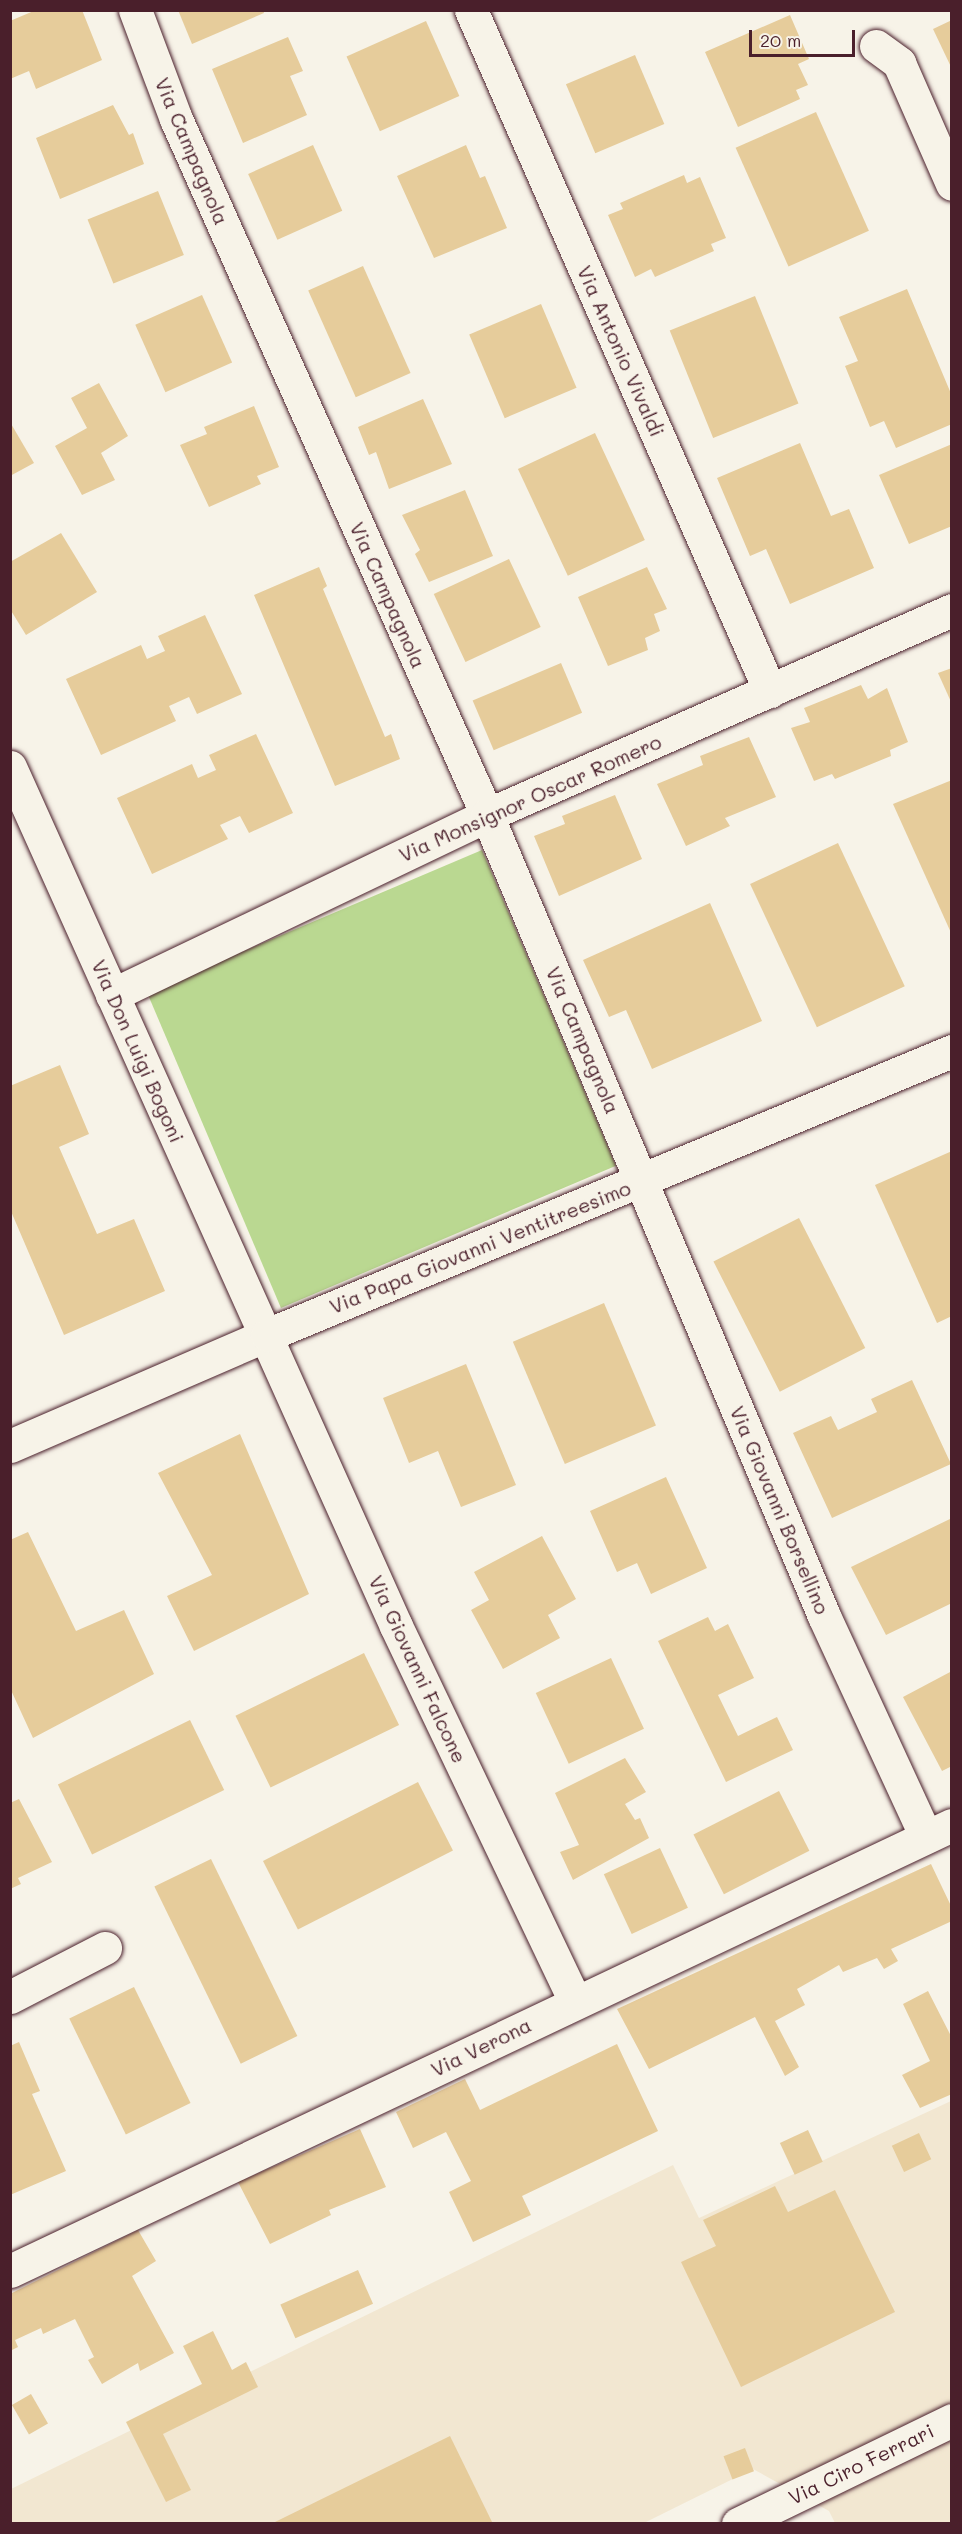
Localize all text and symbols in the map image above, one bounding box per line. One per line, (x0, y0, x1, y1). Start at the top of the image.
scale bar (752, 18, 858, 56)
text: 20 m (760, 28, 801, 52)
street label: Via Campagnola (150, 74, 234, 228)
street label: Via Antonio Vivaldi (572, 262, 670, 440)
street label: Via Campagnola (345, 518, 431, 672)
street label: Via Monsignor Oscar Romero (395, 729, 665, 867)
street label: Via Don Luigi Bogoni (87, 956, 189, 1146)
street label: Via Campagnola (541, 963, 625, 1117)
street label: Via Papa Giovanni Ventitreesimo (326, 1175, 634, 1319)
street label: Via Giovanni Borsellino (725, 1402, 835, 1618)
street label: Via Giovanni Falcone (364, 1571, 472, 1767)
street label: Via Verona (427, 2012, 535, 2082)
street label: Via Ciro Ferrari (784, 2418, 938, 2510)

